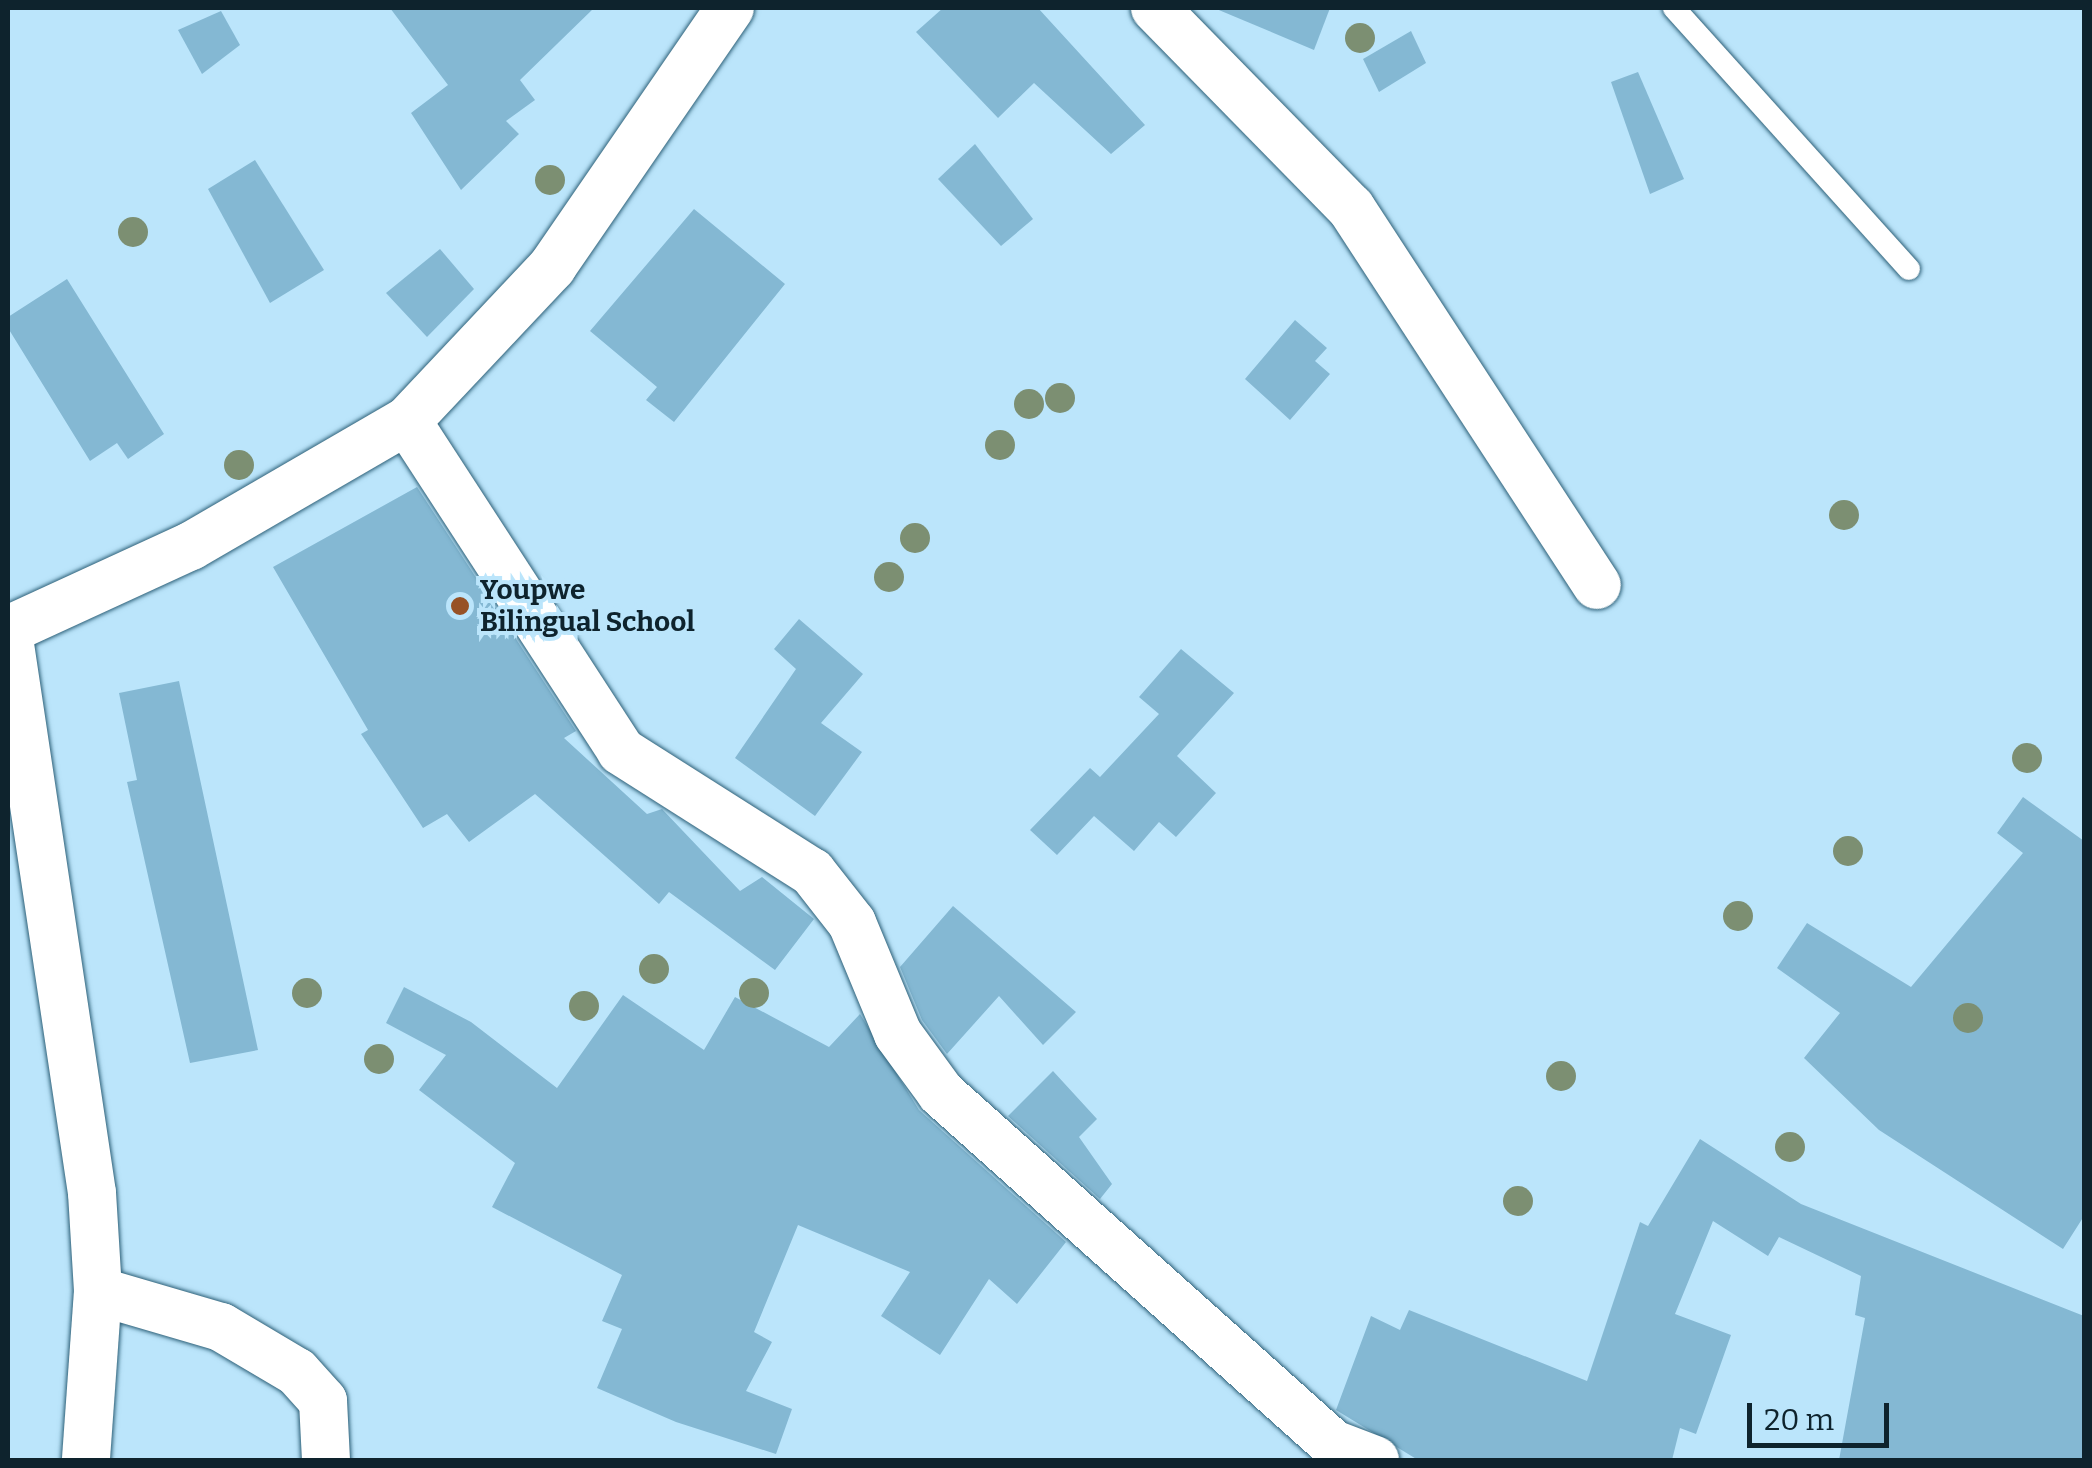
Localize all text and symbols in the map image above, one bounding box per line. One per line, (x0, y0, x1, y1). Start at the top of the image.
place label: Youpwe Bilingual School (480, 573, 695, 639)
marker: Youpwe Bilingual School (449, 595, 471, 617)
scale bar (1752, 1383, 1894, 1445)
text: 20 m (1764, 1402, 1834, 1438)

